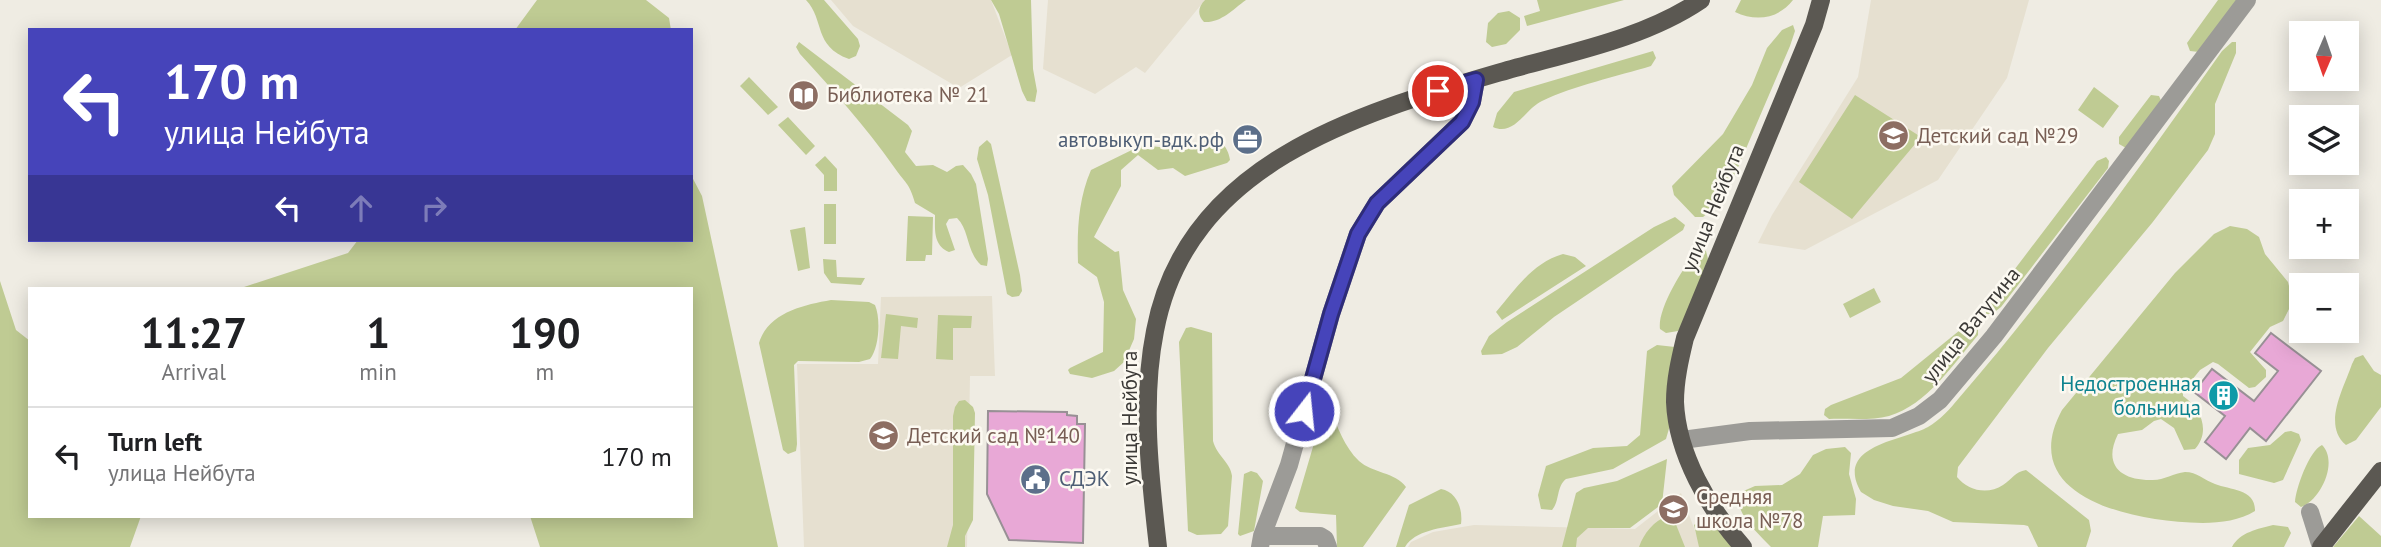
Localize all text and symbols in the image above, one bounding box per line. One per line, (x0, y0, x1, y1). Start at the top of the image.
north arrow (2289, 21, 2359, 91)
map controls (2289, 21, 2359, 343)
text: 170 m (164, 49, 299, 113)
icon: left (49, 56, 140, 147)
pin (1408, 61, 1468, 121)
icon: arrive (1419, 72, 1457, 110)
library icon: Библиотека № 21 (787, 78, 821, 112)
place label: Библиотека № 21 (827, 81, 989, 108)
button: layers (2289, 105, 2359, 175)
text: улица Нейбута (164, 111, 370, 153)
school or university icon: Детский сад №29 (1877, 119, 1911, 153)
place label: Детский сад №29 (1917, 122, 2079, 149)
office icon: автовыкуп-вдк.рф (1230, 123, 1264, 157)
place label: автовыкуп-вдк.рф (1058, 126, 1224, 153)
street label: улица Нейбута (1675, 140, 1750, 275)
icon: left (269, 189, 307, 227)
icon: ahead (342, 189, 380, 227)
icon: right (415, 189, 453, 227)
button: + (2289, 189, 2359, 259)
street label: улица Ватутина (1916, 261, 2026, 388)
button: − (2289, 273, 2359, 343)
text: 11:27 (140, 305, 247, 360)
text: 1 (366, 305, 390, 360)
text: 190 (509, 305, 581, 360)
street label: улица Нейбута (1116, 351, 1143, 485)
text: Arrival (161, 357, 226, 386)
text: min (359, 357, 397, 386)
text: m (536, 357, 554, 386)
place label: Недостроенная больница (2060, 370, 2201, 421)
position arrow (1267, 374, 1341, 448)
building icon: Недостроенная больница (2207, 379, 2241, 413)
school or university icon: Детский сад №140 (867, 419, 901, 453)
place label: Детский сад №140 (907, 422, 1080, 449)
text: Turn left (108, 425, 202, 458)
icon: left (49, 437, 87, 475)
text: 170 m (601, 440, 672, 473)
text: улица Нейбута (108, 458, 256, 487)
public building icon: СДЭК (1019, 462, 1053, 496)
place label: СДЭК (1059, 465, 1110, 492)
place label: Средняя школа №78 (1696, 483, 1803, 534)
school or university icon: Средняя школа №78 (1656, 492, 1690, 526)

